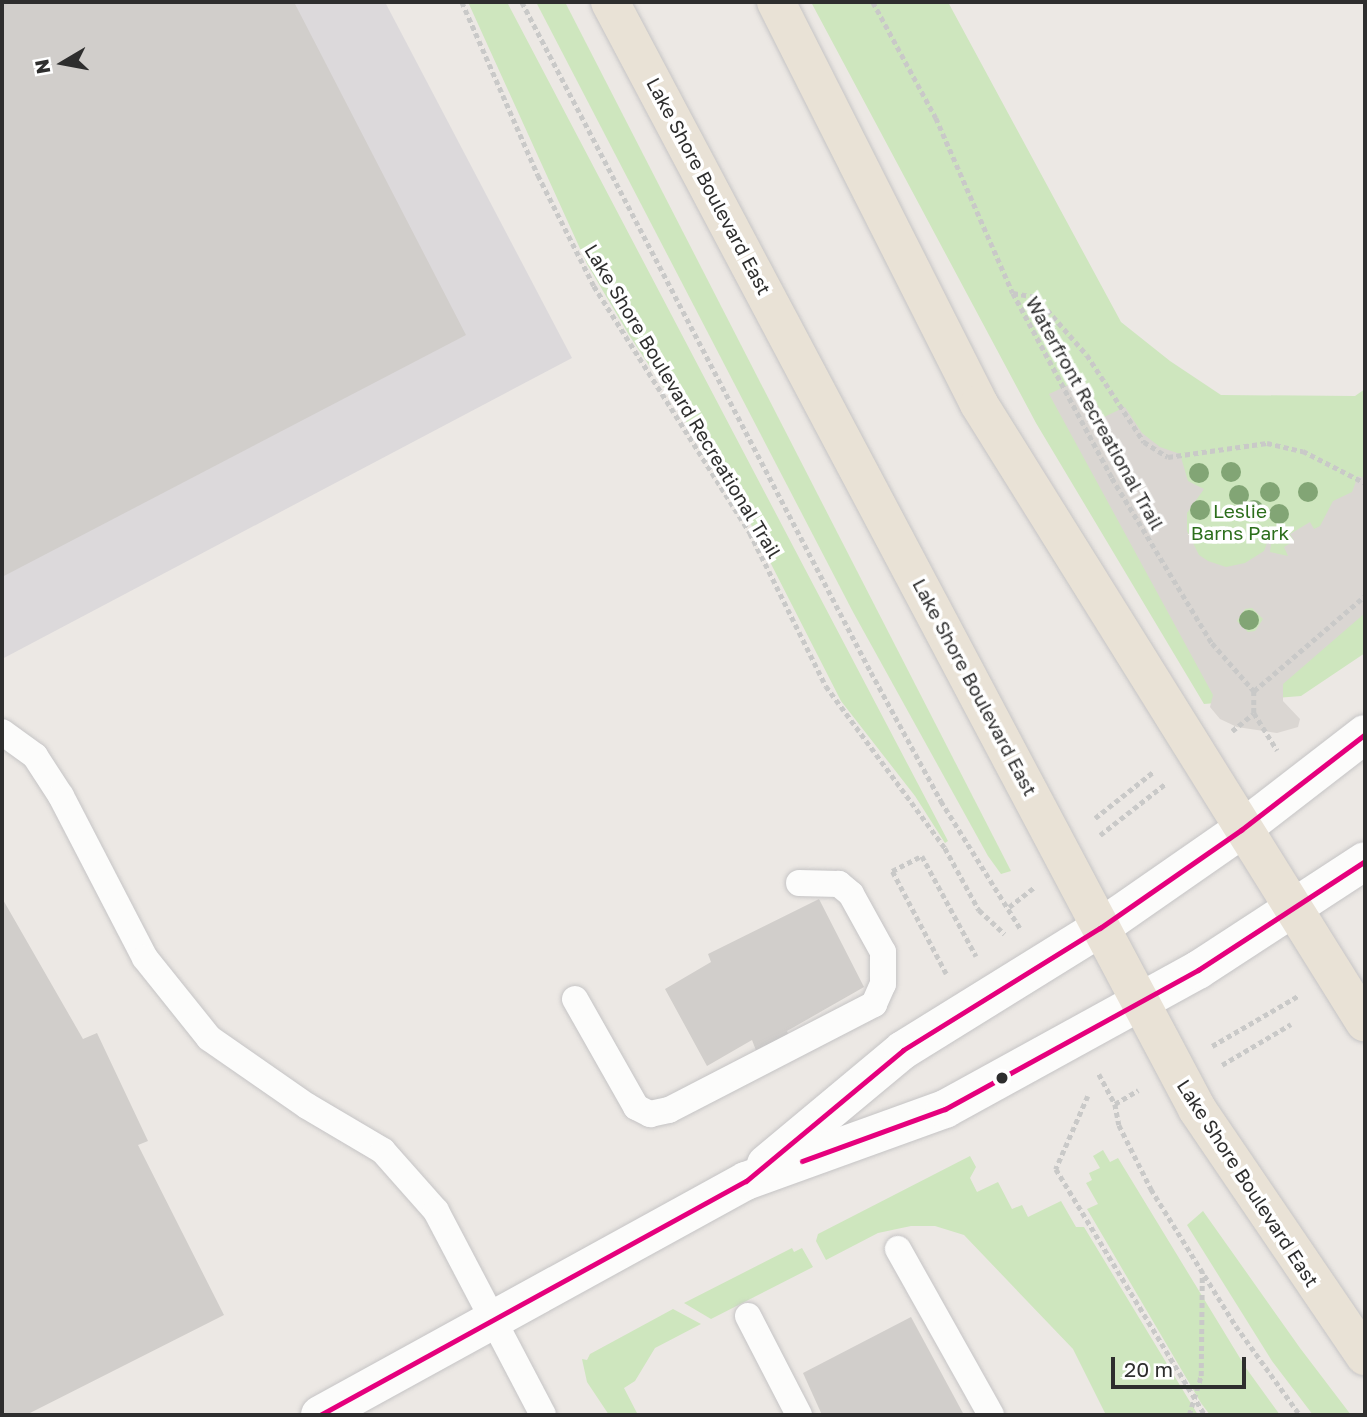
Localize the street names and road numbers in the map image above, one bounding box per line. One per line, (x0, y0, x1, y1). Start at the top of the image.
street label: Lake Shore Boulevard East (642, 74, 776, 298)
street label: Lake Shore Boulevard Recreational Trail (580, 240, 786, 562)
street label: Waterfront Recreational Trail (1021, 292, 1169, 534)
street label: Lake Shore Boulevard East (908, 575, 1042, 799)
street label: Lake Shore Boulevard East (1172, 1075, 1324, 1291)

